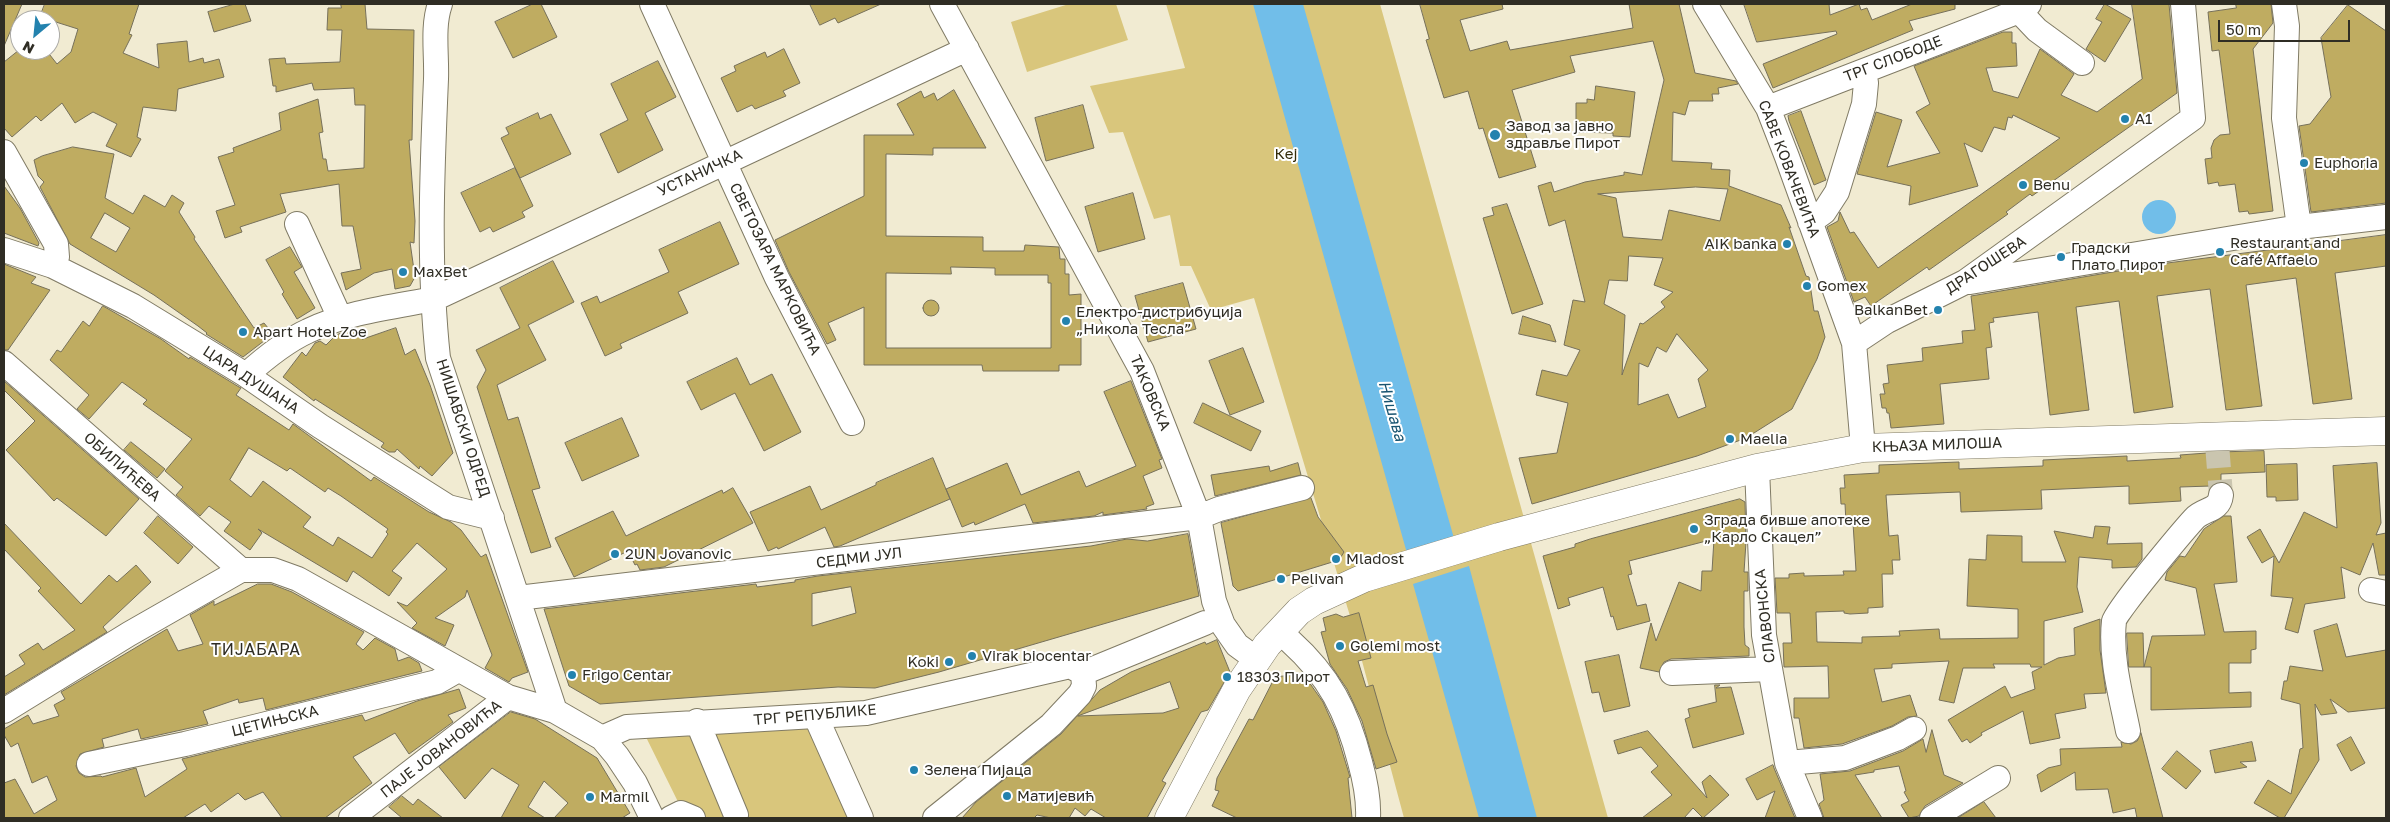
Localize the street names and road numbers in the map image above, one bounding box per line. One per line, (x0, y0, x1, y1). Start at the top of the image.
street label: ТРГ СЛОБОДЕ (1841, 32, 1945, 86)
street label: САВЕ КОВАЧЕВИЋА (1754, 97, 1824, 241)
street label: УСТАНИЧКА (655, 146, 745, 200)
street label: СВЕТОЗАРА МАРКОВИЋА (725, 180, 825, 358)
street label: ДРАГОШЕВА (1942, 232, 2030, 298)
street label: ЦАРА ДУШАНА (199, 342, 303, 418)
street label: ТАКОВСКА (1126, 352, 1174, 434)
street label: НИШАВСКИ ОДРЕД (432, 356, 494, 500)
street label: ОБИЛИЋЕВА (80, 429, 164, 505)
street label: КЊАЗА МИЛОША (1871, 434, 2003, 456)
street label: СЕДМИ ЈУЛ (815, 544, 903, 572)
street label: СЛАВОНСКА (1751, 568, 1779, 664)
street label: ПАЈЕ ЈОВАНОВИЋА (377, 696, 505, 802)
street label: ЦЕТИЊСКА (230, 701, 320, 741)
street label: ТРГ РЕПУБЛИКЕ (753, 701, 877, 729)

